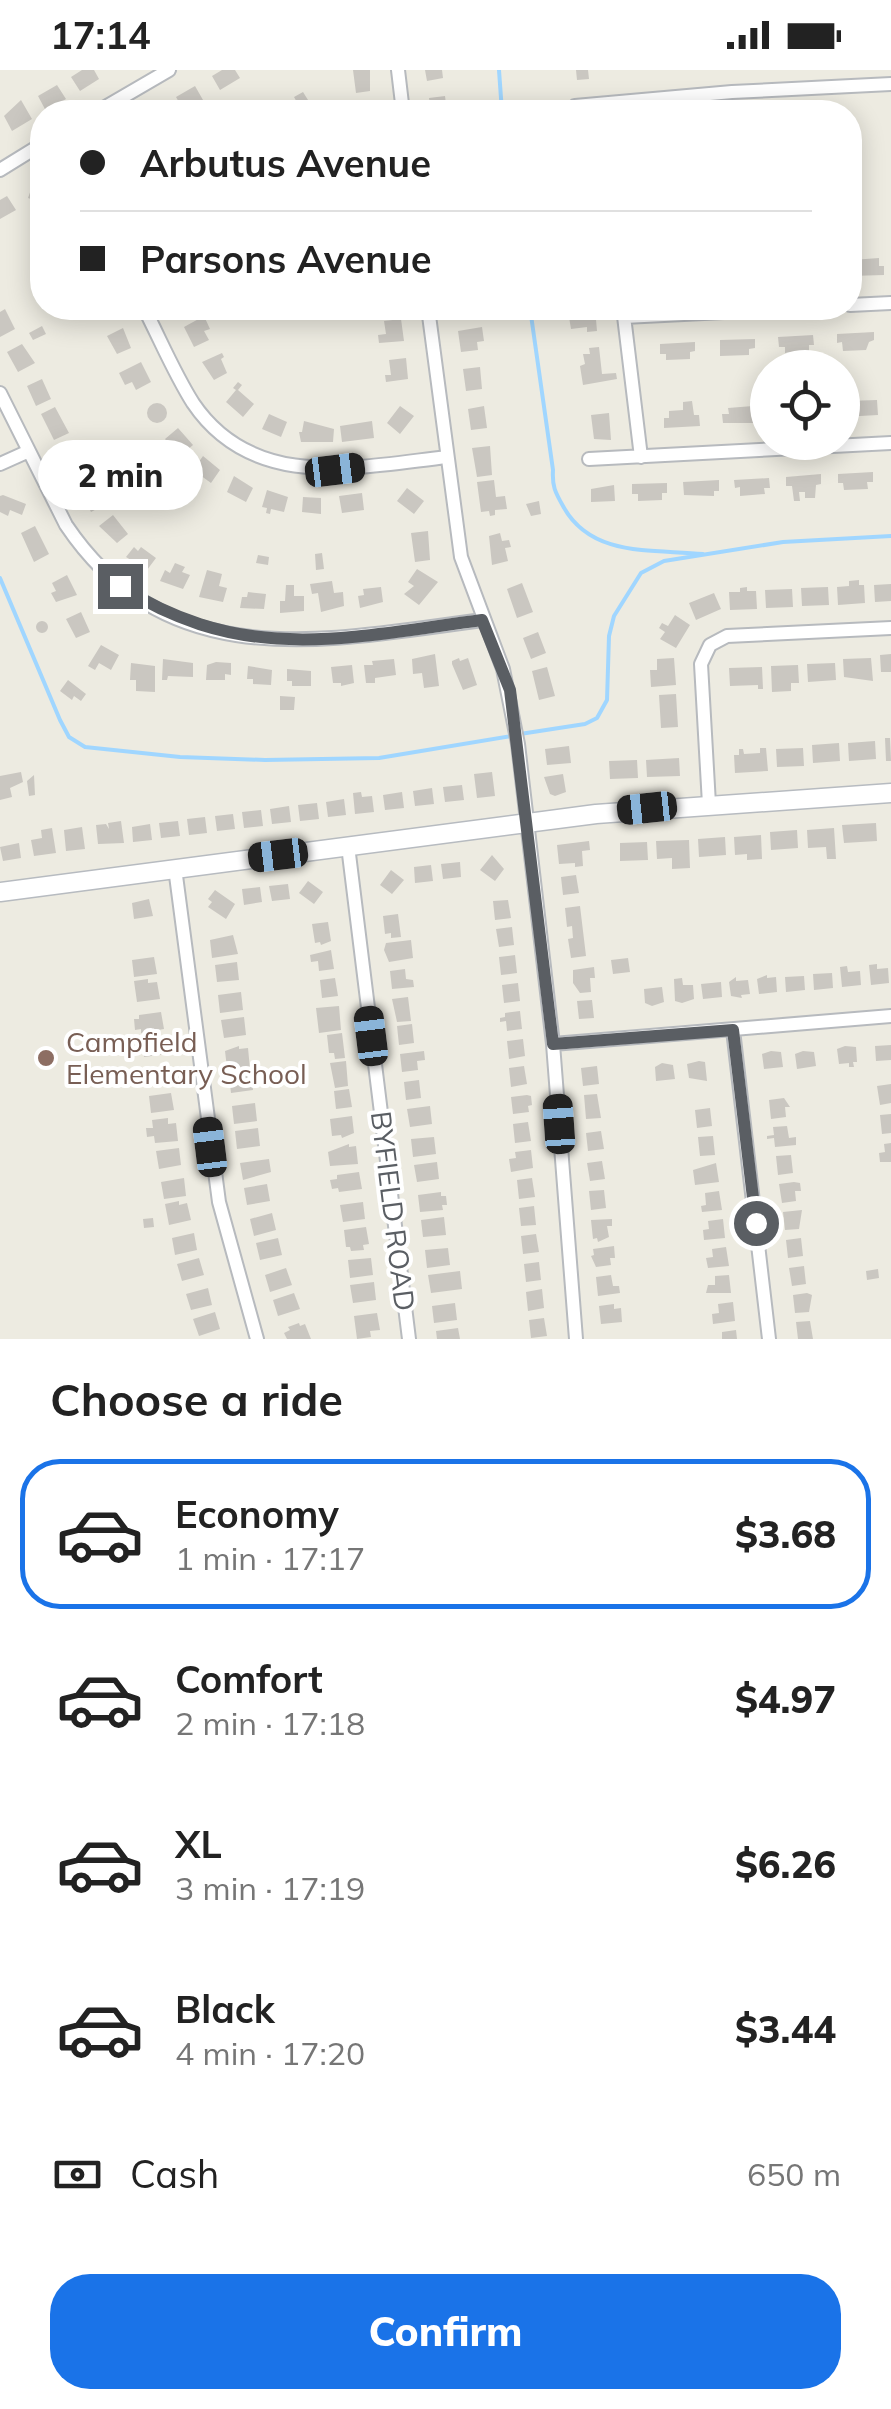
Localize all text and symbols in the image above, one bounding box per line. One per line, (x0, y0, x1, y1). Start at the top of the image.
text: 17:14 (50, 11, 151, 59)
text: Arbutus Avenue (140, 139, 431, 187)
text: Parsons Avenue (140, 235, 432, 283)
map controls (750, 350, 860, 460)
button: locate (750, 350, 860, 460)
callout: 2 min (38, 441, 202, 511)
car (303, 451, 367, 489)
text: 2 min (78, 455, 163, 495)
route end (98, 564, 143, 609)
car (616, 790, 678, 826)
car (246, 836, 310, 874)
car (352, 1004, 390, 1068)
place label: Campfield Elementary School (66, 1024, 307, 1091)
marker: Campfield Elementary School (35, 1047, 57, 1069)
car (542, 1093, 576, 1155)
street label: BYFIELD ROAD (364, 1109, 423, 1313)
car (191, 1115, 229, 1179)
route start (734, 1201, 779, 1246)
text: Choose a ride (50, 1371, 343, 1427)
icon: car (55, 1489, 145, 1579)
text: Economy (175, 1490, 339, 1538)
text: $3.68 (735, 1510, 836, 1558)
text: 1 min · 17:17 (175, 1538, 365, 1578)
icon: car (55, 1654, 145, 1744)
text: Comfort (175, 1655, 323, 1703)
text: $4.97 (735, 1675, 836, 1723)
text: 2 min · 17:18 (175, 1703, 365, 1743)
icon: car (55, 1819, 145, 1909)
text: XL (175, 1820, 222, 1868)
text: $6.26 (735, 1840, 836, 1888)
text: 3 min · 17:19 (175, 1868, 365, 1908)
icon: car (55, 1984, 145, 2074)
text: Black (175, 1985, 275, 2033)
text: $3.44 (735, 2005, 836, 2053)
text: 4 min · 17:20 (175, 2033, 365, 2073)
icon: cash (50, 2147, 105, 2202)
text: Cash (130, 2150, 219, 2198)
text: 650 m (747, 2154, 841, 2194)
button: Confirm (50, 2274, 841, 2389)

